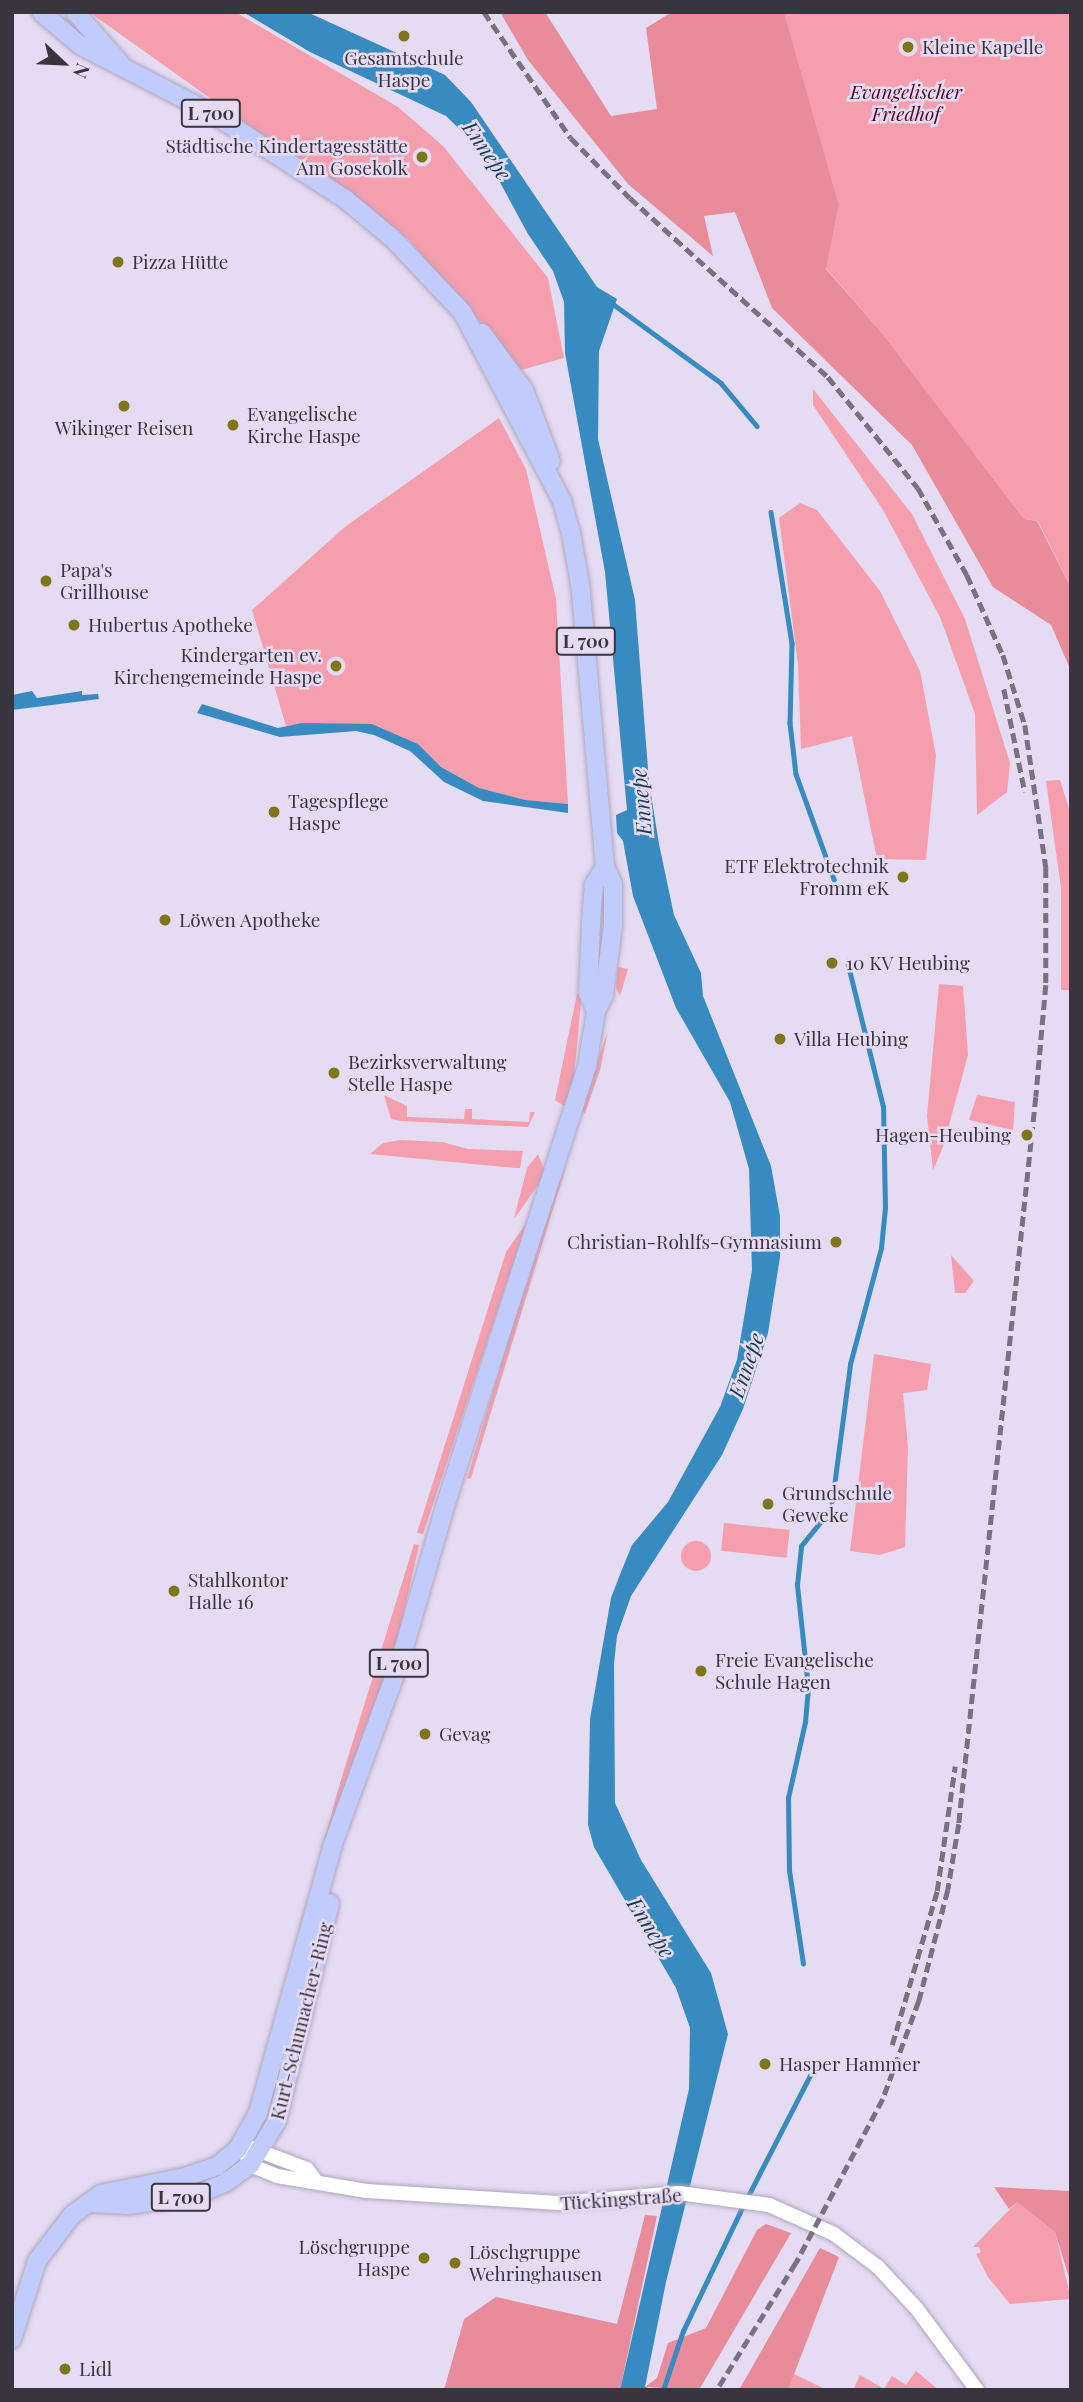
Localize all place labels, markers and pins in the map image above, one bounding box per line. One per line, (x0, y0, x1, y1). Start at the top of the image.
marker: Gesamtschule Haspe (396, 28, 412, 44)
place label: Kleine Kapelle (922, 36, 1043, 58)
marker: Kleine Kapelle (900, 39, 916, 55)
place label: Gesamtschule Haspe (344, 47, 464, 91)
place label: Städtische Kindertagesstätte Am Gosekolk (165, 135, 408, 179)
marker: Städtische Kindertagesstätte Am Gosekolk (414, 149, 430, 165)
place label: Pizza Hütte (132, 251, 228, 273)
marker: Pizza Hütte (110, 254, 126, 270)
marker: Wikinger Reisen (116, 398, 132, 414)
place label: Evangelische Kirche Haspe (247, 403, 361, 447)
place label: Wikinger Reisen (54, 417, 194, 439)
marker: Evangelische Kirche Haspe (225, 417, 241, 433)
place label: Papa's Grillhouse (60, 559, 149, 603)
marker: Papa's Grillhouse (38, 573, 54, 589)
place label: Hubertus Apotheke (88, 614, 253, 636)
marker: Hubertus Apotheke (66, 617, 82, 633)
place label: Kindergarten ev. Kirchengemeinde Haspe (114, 644, 322, 688)
marker: Kindergarten ev. Kirchengemeinde Haspe (328, 658, 344, 674)
place label: Tagespflege Haspe (288, 790, 389, 834)
marker: Tagespflege Haspe (266, 804, 282, 820)
place label: ETF Elektrotechnik Fromm eK (724, 855, 889, 899)
marker: ETF Elektrotechnik Fromm eK (895, 869, 911, 885)
place label: Löwen Apotheke (179, 909, 321, 931)
marker: Löwen Apotheke (157, 912, 173, 928)
place label: 10 KV Heubing (846, 952, 970, 974)
marker: 10 KV Heubing (824, 955, 840, 971)
place label: Villa Heubing (794, 1028, 908, 1050)
marker: Villa Heubing (772, 1031, 788, 1047)
place label: Bezirksverwaltung Stelle Haspe (348, 1051, 507, 1095)
marker: Bezirksverwaltung Stelle Haspe (326, 1065, 342, 1081)
place label: Hagen-Heubing (875, 1124, 1011, 1146)
marker: Hagen-Heubing (1017, 1125, 1037, 1145)
place label: Christian-Rohlfs-Gymnasium (567, 1231, 822, 1253)
marker: Christian-Rohlfs-Gymnasium (828, 1234, 844, 1250)
place label: Grundschule Geweke (782, 1482, 892, 1526)
marker: Grundschule Geweke (760, 1496, 776, 1512)
place label: Stahlkontor Halle 16 (188, 1569, 288, 1613)
marker: Stahlkontor Halle 16 (166, 1583, 182, 1599)
place label: Freie Evangelische Schule Hagen (715, 1649, 874, 1693)
marker: Freie Evangelische Schule Hagen (693, 1663, 709, 1679)
place label: Gevag (439, 1723, 491, 1745)
marker: Gevag (417, 1726, 433, 1742)
place label: Hasper Hammer (779, 2053, 921, 2075)
marker: Hasper Hammer (757, 2056, 773, 2072)
place label: Löschgruppe Haspe (298, 2236, 410, 2280)
place label: Löschgruppe Wehringhausen (469, 2241, 602, 2285)
marker: Löschgruppe Haspe (416, 2250, 432, 2266)
marker: Löschgruppe Wehringhausen (447, 2255, 463, 2271)
place label: Lidl (79, 2358, 112, 2380)
marker: Lidl (57, 2361, 73, 2377)

